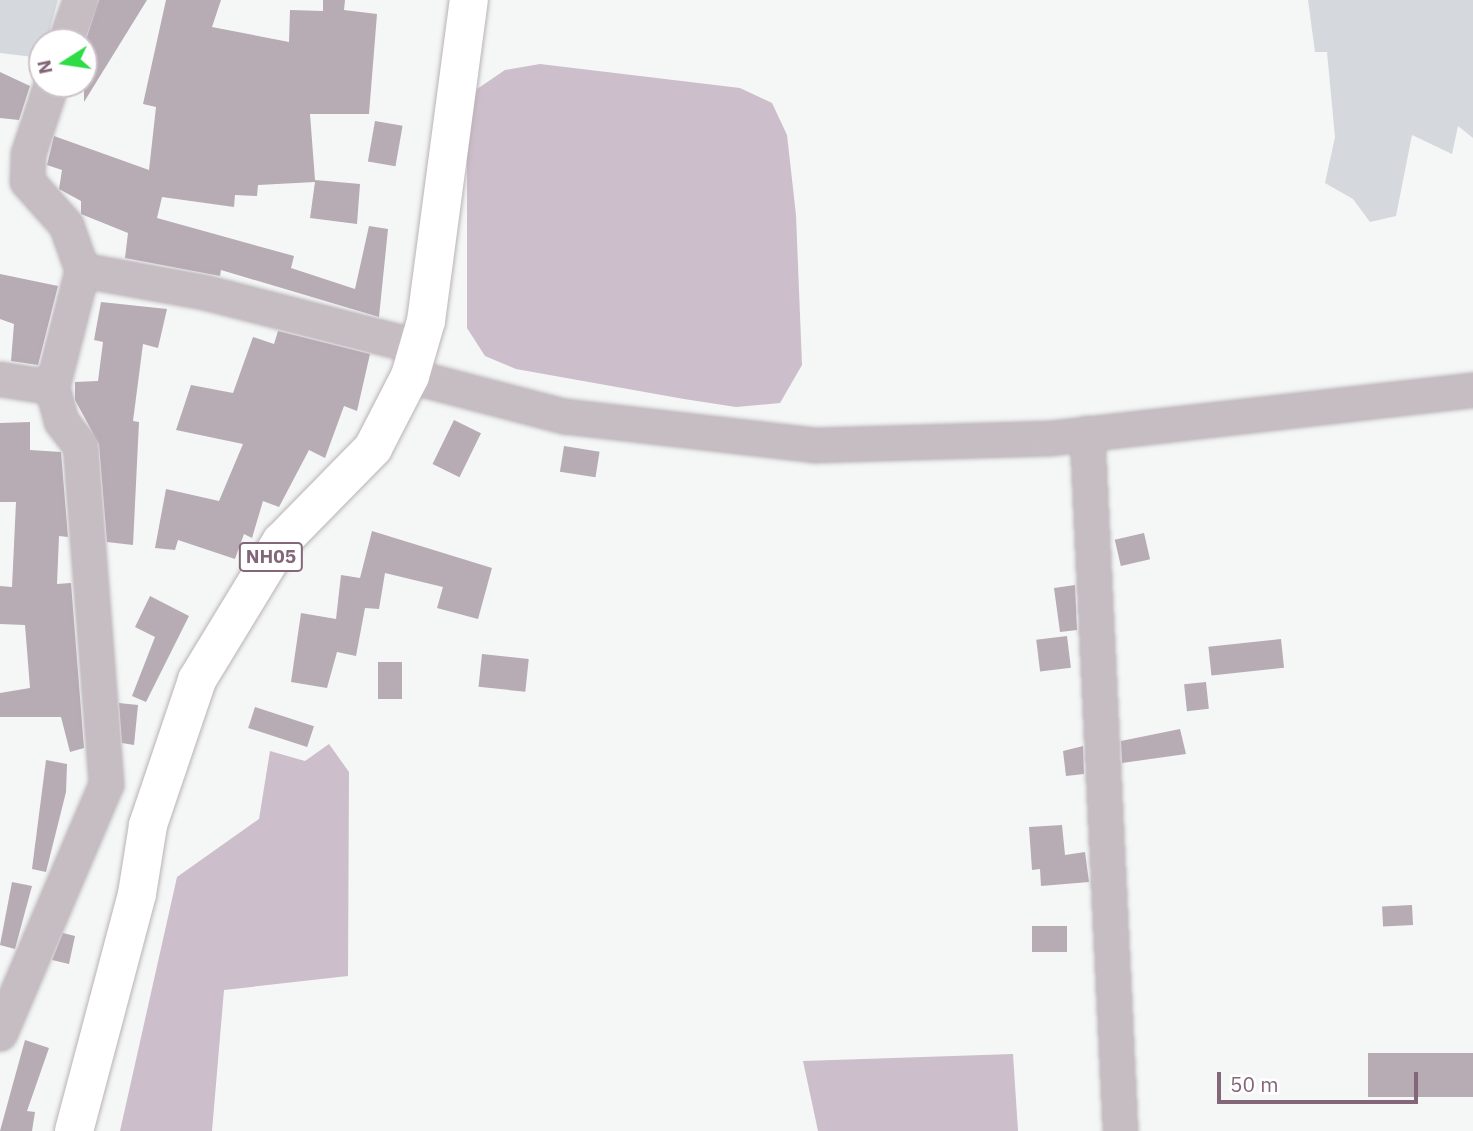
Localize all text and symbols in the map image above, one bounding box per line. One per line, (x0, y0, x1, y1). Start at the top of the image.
north arrow (28, 28, 98, 98)
text: N (31, 58, 58, 76)
road number: NH05 (238, 542, 304, 572)
scale bar (1221, 1058, 1422, 1102)
text: 50 m (1230, 1070, 1279, 1098)

